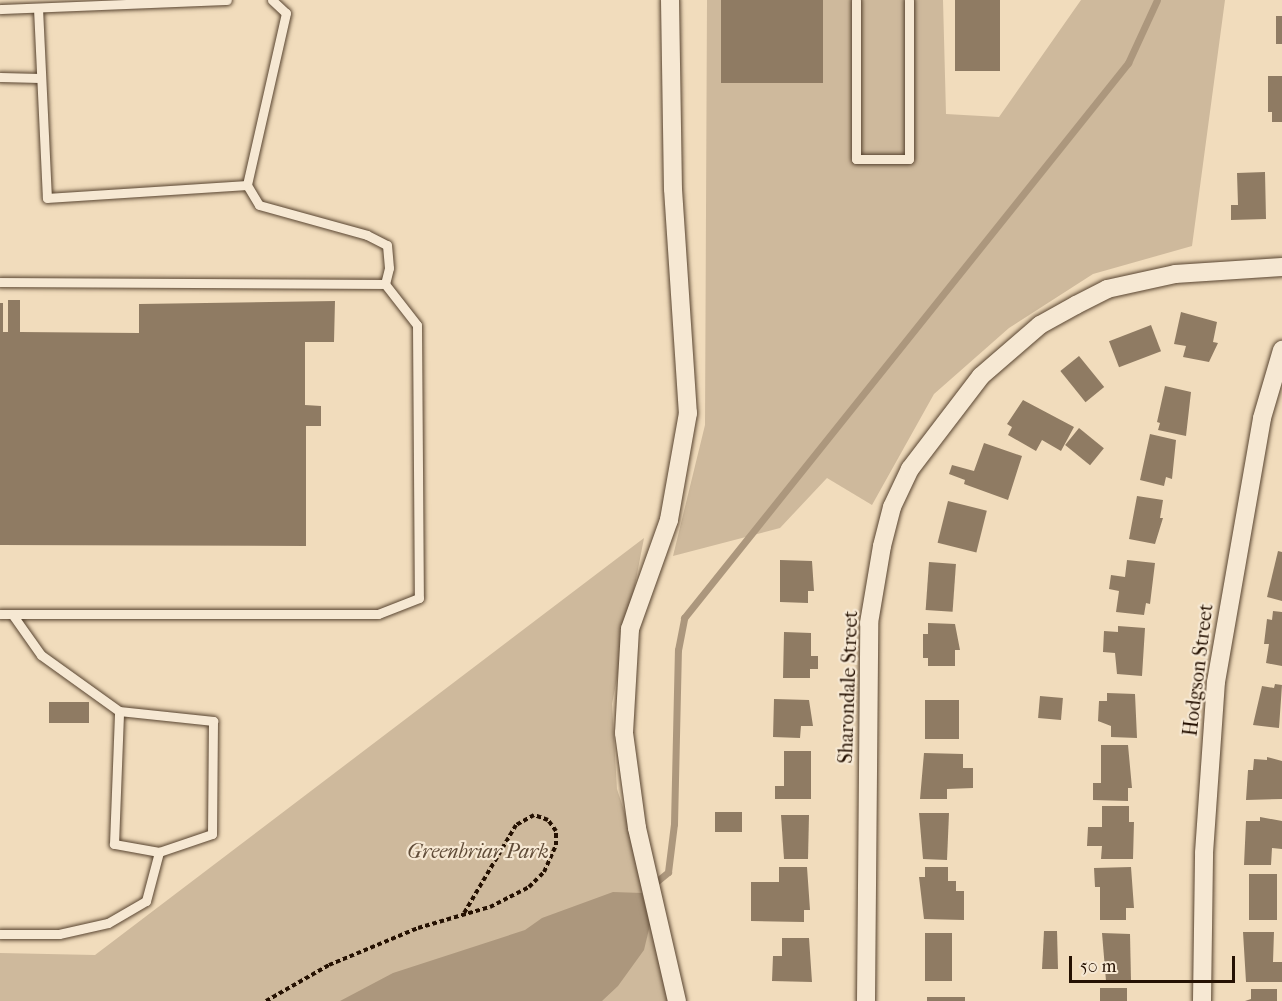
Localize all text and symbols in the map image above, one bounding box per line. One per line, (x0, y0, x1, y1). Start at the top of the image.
street label: Hodgson Street (1178, 602, 1218, 738)
street label: Sharondale Street (833, 610, 863, 764)
park label: Greenbriar Park (407, 839, 549, 863)
scale bar (1072, 944, 1238, 982)
text: 50 m (1080, 956, 1116, 977)

